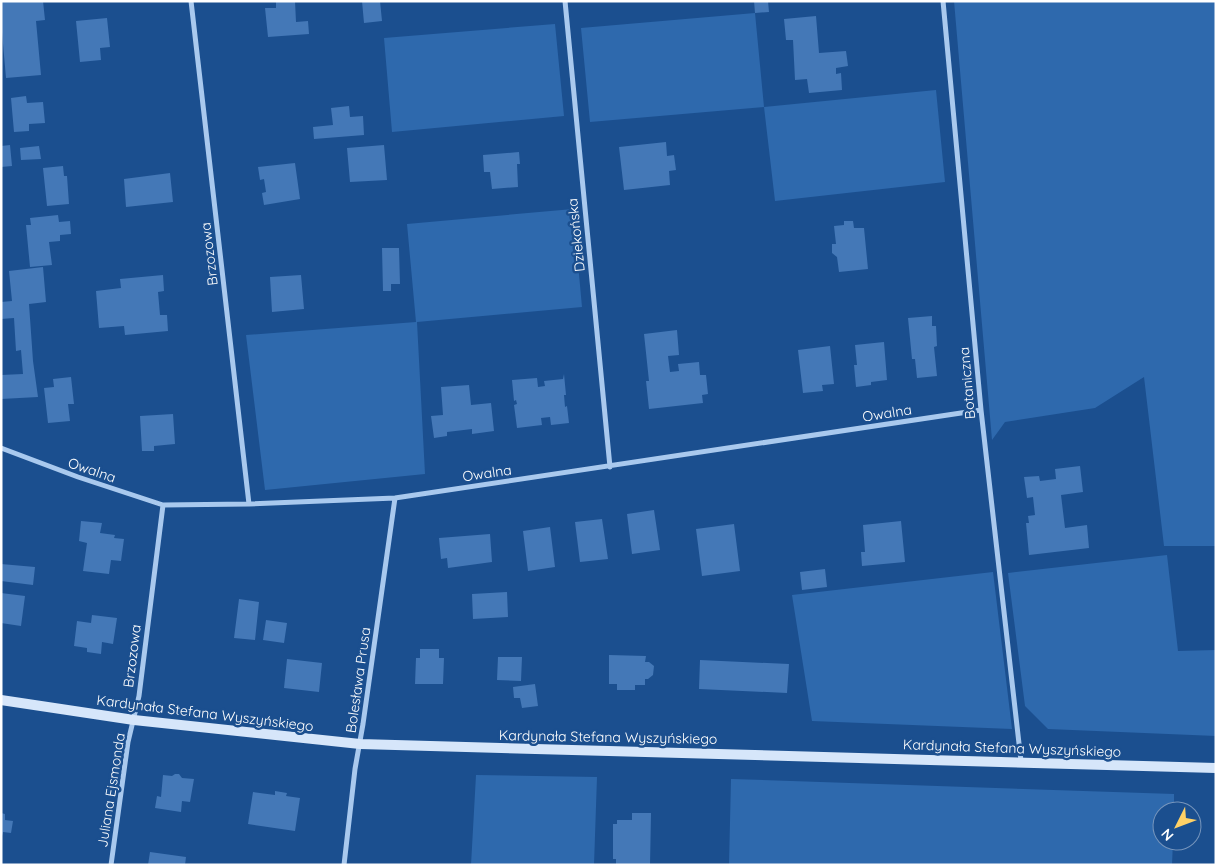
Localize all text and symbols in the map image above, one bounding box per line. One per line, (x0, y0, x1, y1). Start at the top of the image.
street label: Dziekońska (563, 197, 589, 273)
street label: Brzozowa (196, 221, 222, 287)
street label: Botaniczna (955, 346, 979, 420)
street label: Owalna (861, 400, 913, 426)
street label: Owalna (66, 453, 118, 487)
street label: Owalna (461, 461, 513, 485)
street label: Brzozowa (119, 623, 145, 689)
street label: Bolesława Prusa (342, 626, 374, 734)
street label: Kardynała Stefana Wyszyńskiego (96, 691, 314, 735)
street label: Kardynała Stefana Wyszyńskiego (499, 726, 717, 748)
street label: Juliana Ejsmonda (93, 731, 129, 849)
street label: Kardynała Stefana Wyszyńskiego (903, 735, 1121, 761)
north arrow (1152, 801, 1202, 851)
text: N (1157, 825, 1177, 845)

